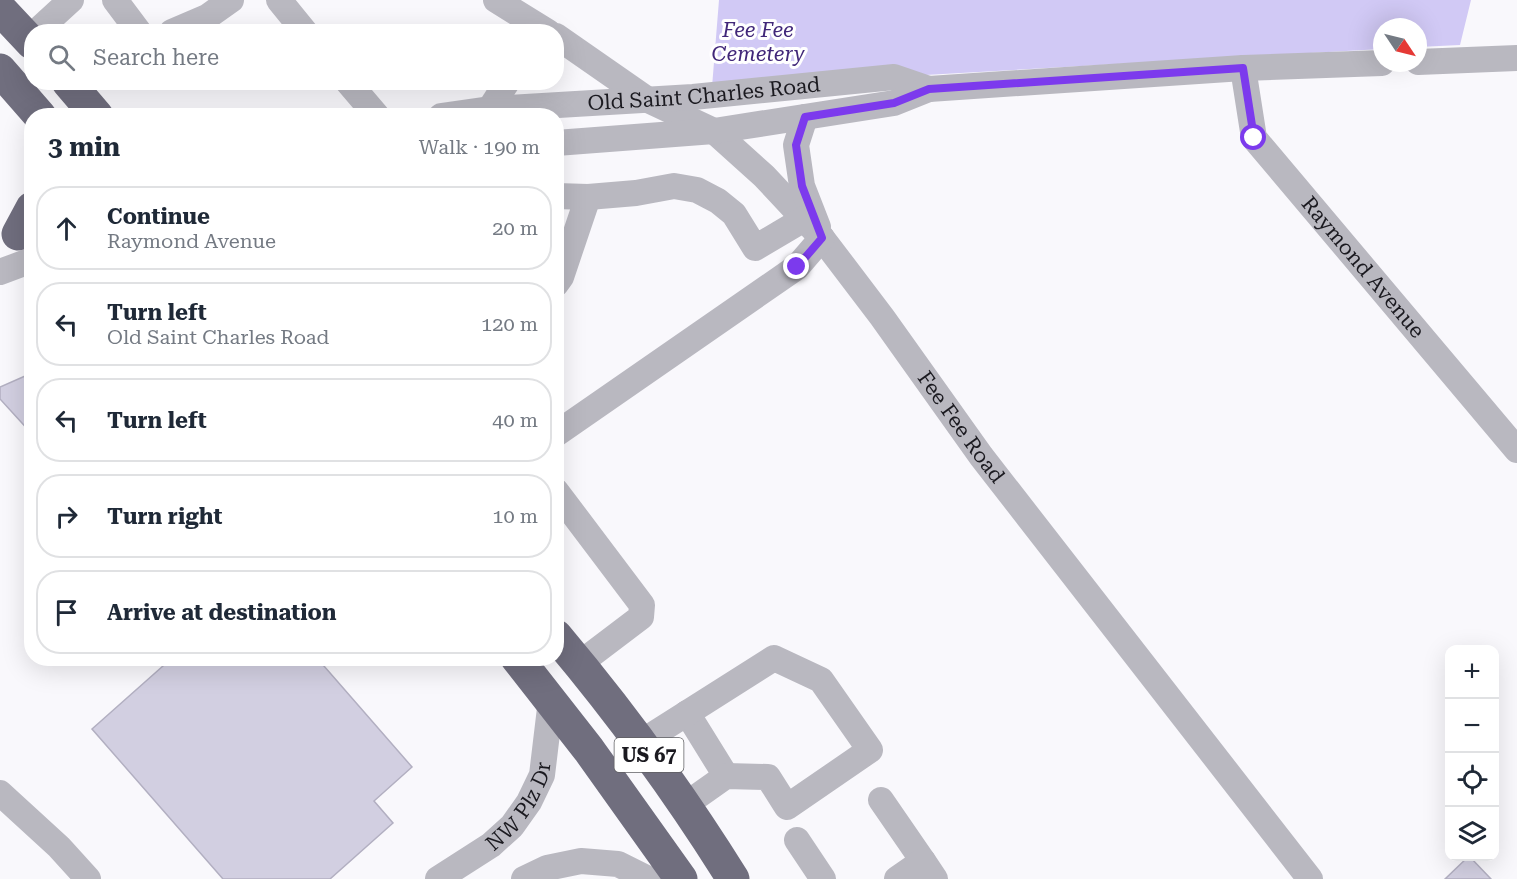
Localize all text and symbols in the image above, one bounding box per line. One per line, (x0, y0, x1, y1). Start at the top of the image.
park label: Fee Fee Cemetery (712, 18, 805, 66)
north arrow (1373, 18, 1427, 72)
search box (24, 24, 564, 90)
icon: search (45, 41, 78, 74)
text: Search here (93, 45, 219, 70)
street label: Old Saint Charles Road (587, 72, 822, 115)
route start (1240, 124, 1266, 150)
text: 3 min (48, 132, 120, 162)
text: Walk · 190 m (419, 135, 540, 159)
street label: Raymond Avenue (1297, 192, 1429, 343)
text: Continue (107, 204, 210, 229)
icon: ahead (50, 212, 83, 245)
text: 20 m (492, 216, 538, 240)
text: Raymond Avenue (107, 229, 276, 253)
route end (783, 253, 809, 279)
text: Turn left (107, 300, 207, 325)
icon: left (50, 308, 83, 341)
text: 120 m (481, 312, 538, 336)
text: Old Saint Charles Road (107, 325, 329, 349)
street label: Fee Fee Road (913, 367, 1010, 488)
icon: left (50, 404, 83, 437)
text: Turn left (107, 408, 207, 433)
text: 40 m (492, 408, 538, 432)
icon: right (50, 500, 83, 533)
text: Turn right (107, 504, 222, 529)
text: 10 m (492, 504, 538, 528)
icon: arrive (50, 596, 83, 629)
text: Arrive at destination (107, 600, 336, 625)
map controls (1445, 645, 1499, 861)
button: + (1445, 645, 1499, 699)
button: − (1445, 699, 1499, 753)
road number: US 67 (614, 738, 684, 772)
button: locate (1445, 753, 1499, 807)
street label: NW Plz Dr (481, 760, 556, 856)
button: layers (1445, 807, 1499, 861)

